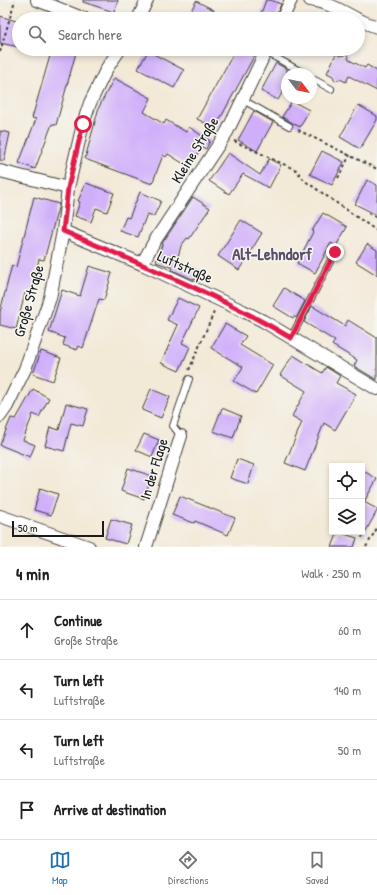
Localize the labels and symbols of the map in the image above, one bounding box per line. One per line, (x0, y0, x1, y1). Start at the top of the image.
north arrow (281, 68, 317, 104)
street label: Kleine Straße (166, 112, 223, 187)
route start (74, 115, 92, 133)
district label: Alt-Lehndorf (232, 242, 313, 265)
route end (326, 243, 344, 261)
street label: Luftstraße (154, 245, 216, 288)
street label: Große Straße (8, 262, 49, 339)
street label: In der Flage (134, 436, 173, 502)
scale bar (12, 519, 104, 538)

